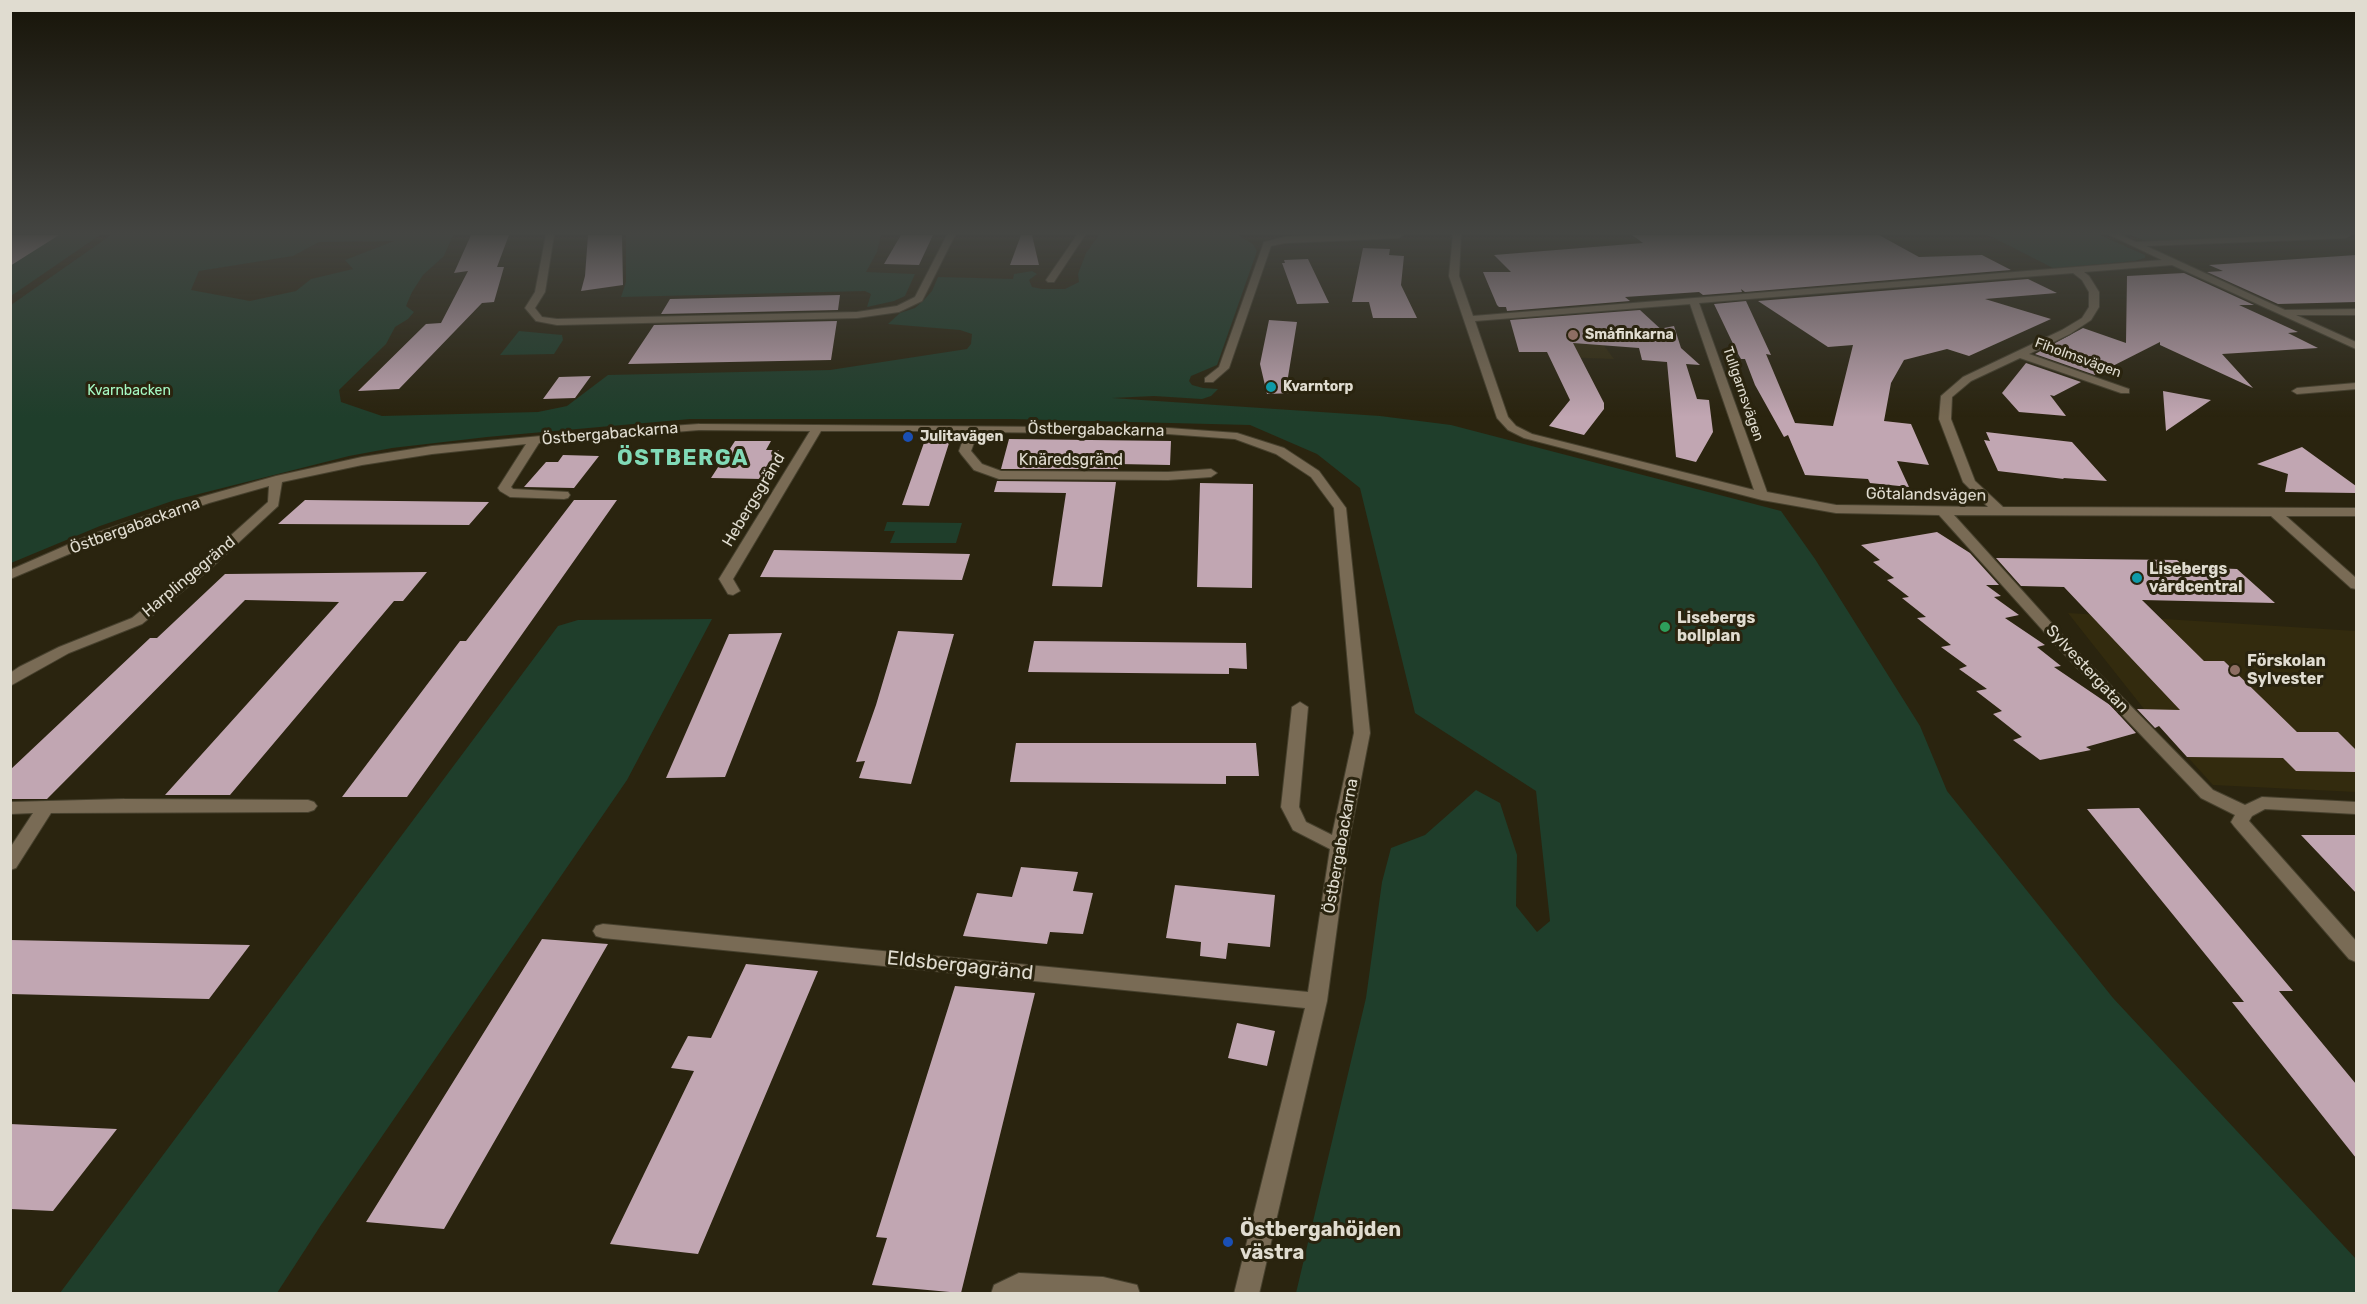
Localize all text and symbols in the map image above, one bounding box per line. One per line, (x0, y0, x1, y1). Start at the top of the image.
place label: Småfinkarna (1585, 327, 1674, 343)
marker: Småfinkarna (1566, 328, 1580, 342)
street label: Fiholmsvägen (2032, 335, 2124, 381)
street label: Tullgarnsvägen (1719, 345, 1767, 443)
place label: Kvarntorp (1283, 379, 1353, 395)
marker: Kvarntorp (1264, 380, 1278, 394)
park label: Kvarnbacken (87, 383, 171, 399)
street label: Östbergabackarna (541, 418, 679, 450)
street label: Östbergabackarna (1027, 419, 1165, 441)
place label: Julitavägen (920, 429, 1003, 445)
marker: Julitavägen (901, 430, 915, 444)
district label: ÖSTBERGA (617, 446, 749, 472)
street label: Hebergsgränd (718, 450, 790, 550)
street label: Knäredsgränd (1019, 450, 1123, 470)
street label: Götalandsvägen (1866, 484, 1986, 506)
street label: Östbergabackarna (67, 494, 203, 558)
street label: Harplingegränd (139, 533, 239, 621)
place label: Lisebergs vårdcentral (2149, 559, 2243, 597)
marker: Lisebergs vårdcentral (2130, 571, 2144, 585)
place label: Lisebergs bollplan (1677, 608, 1755, 646)
marker: Lisebergs bollplan (1658, 620, 1672, 634)
street label: Sylvestergatan (2042, 621, 2132, 717)
place label: Förskolan Sylvester (2247, 651, 2326, 689)
marker: Förskolan Sylvester (2228, 663, 2242, 677)
street label: Östbergabackarna (1320, 777, 1362, 915)
street label: Eldsbergagränd (886, 946, 1034, 986)
place label: Östbergahöjden västra (1240, 1218, 1401, 1265)
marker: Östbergahöjden västra (1221, 1235, 1235, 1249)

